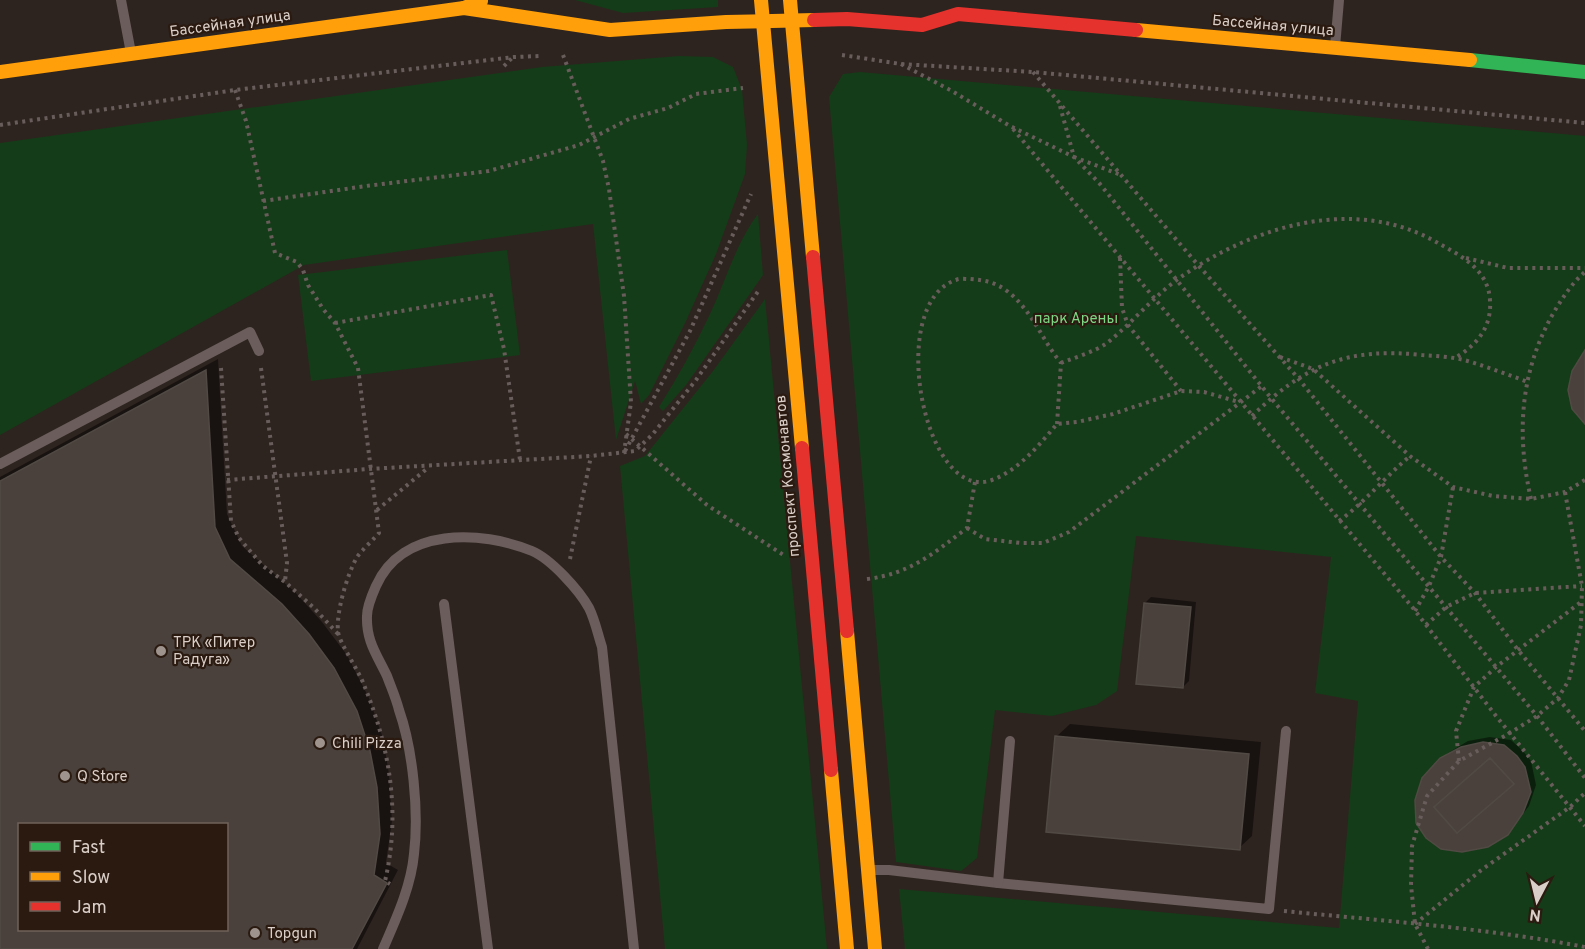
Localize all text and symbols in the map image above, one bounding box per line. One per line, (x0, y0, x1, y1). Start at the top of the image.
street label: Бассейная улица (168, 7, 292, 42)
street label: Бассейная улица (1211, 12, 1335, 41)
park label: парк Арены (1034, 310, 1118, 329)
street label: проспект Космонавтов (772, 394, 805, 558)
place label: ТРК «Питер Радуга» (173, 634, 255, 670)
marker: ТРК «Питер Радуга» (154, 644, 168, 658)
place label: Chili Pizza (332, 735, 402, 754)
marker: Chili Pizza (313, 736, 327, 750)
place label: Q Store (77, 768, 128, 787)
marker: Q Store (58, 769, 72, 783)
legend (18, 823, 228, 931)
text: Fast (72, 837, 105, 860)
text: Slow (72, 867, 110, 890)
north arrow (1507, 871, 1567, 931)
text: Jam (72, 897, 107, 920)
text: N (1528, 903, 1542, 925)
place label: Topgun (267, 925, 317, 944)
marker: Topgun (248, 926, 262, 940)

